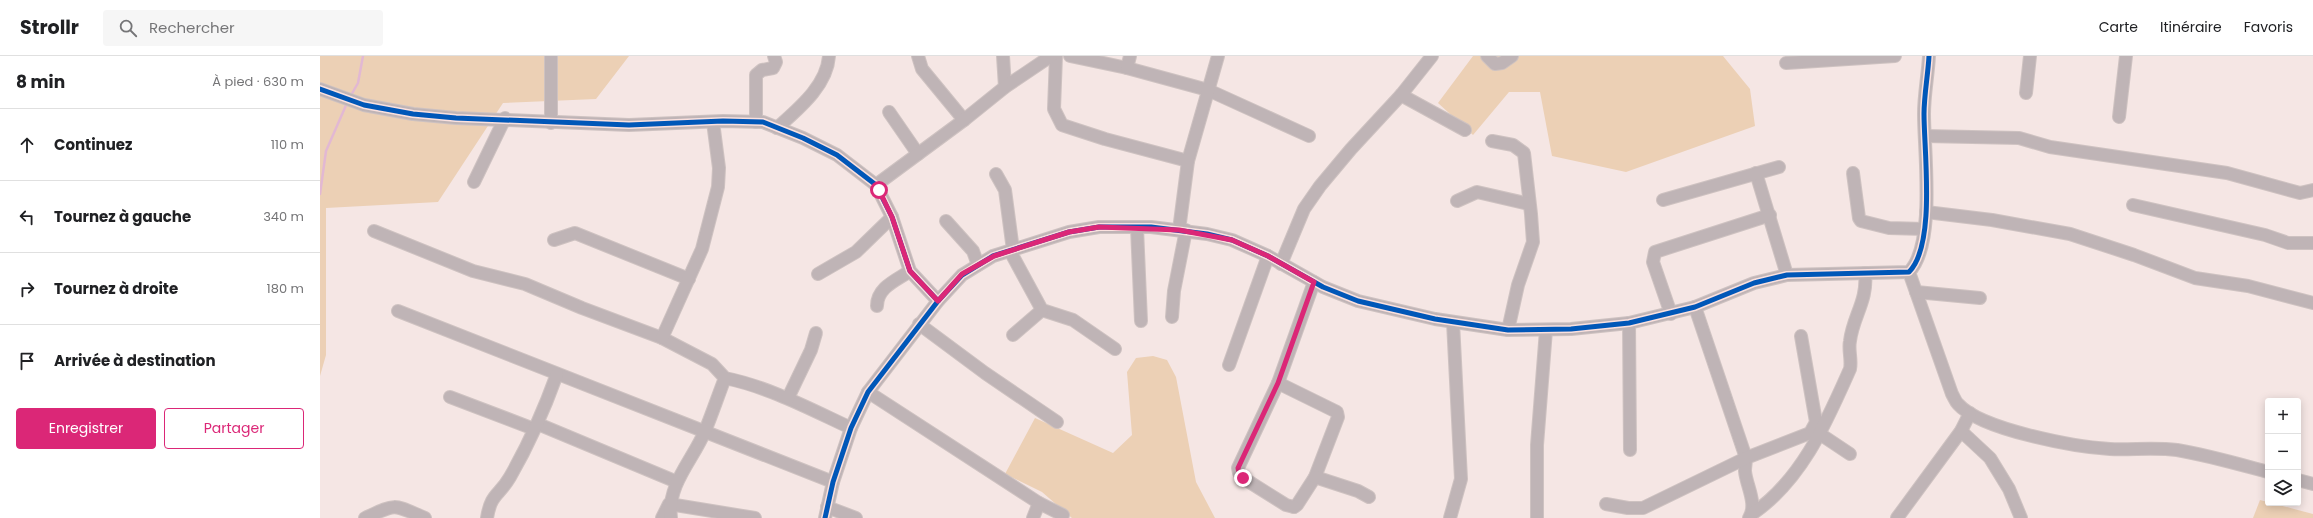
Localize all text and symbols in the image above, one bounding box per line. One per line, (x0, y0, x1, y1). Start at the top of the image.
search box (103, 10, 383, 46)
text: Strollr (20, 14, 79, 41)
icon: search (117, 17, 139, 39)
text: Rechercher (149, 17, 235, 38)
text: Carte (2099, 17, 2138, 37)
text: Itinéraire (2160, 17, 2222, 37)
text: Favoris (2244, 17, 2293, 37)
text: 8 min (16, 70, 65, 94)
text: À pied · 630 m (212, 72, 304, 91)
icon: ahead (16, 134, 38, 156)
text: Continuez (54, 134, 133, 155)
text: 110 m (271, 135, 304, 154)
route start (870, 181, 888, 199)
icon: left (16, 206, 38, 228)
text: Tournez à gauche (54, 206, 191, 227)
text: 340 m (263, 207, 304, 226)
icon: right (16, 278, 38, 300)
text: Tournez à droite (54, 278, 178, 299)
text: 180 m (267, 279, 304, 298)
icon: arrive (16, 350, 38, 372)
text: Arrivée à destination (54, 350, 216, 371)
map controls (2265, 398, 2301, 506)
button: + (2265, 398, 2301, 434)
button: Enregistrer (16, 408, 156, 449)
button: Partager (164, 408, 304, 449)
button: − (2265, 434, 2301, 470)
route end (1234, 469, 1252, 487)
button: layers (2265, 470, 2301, 506)

